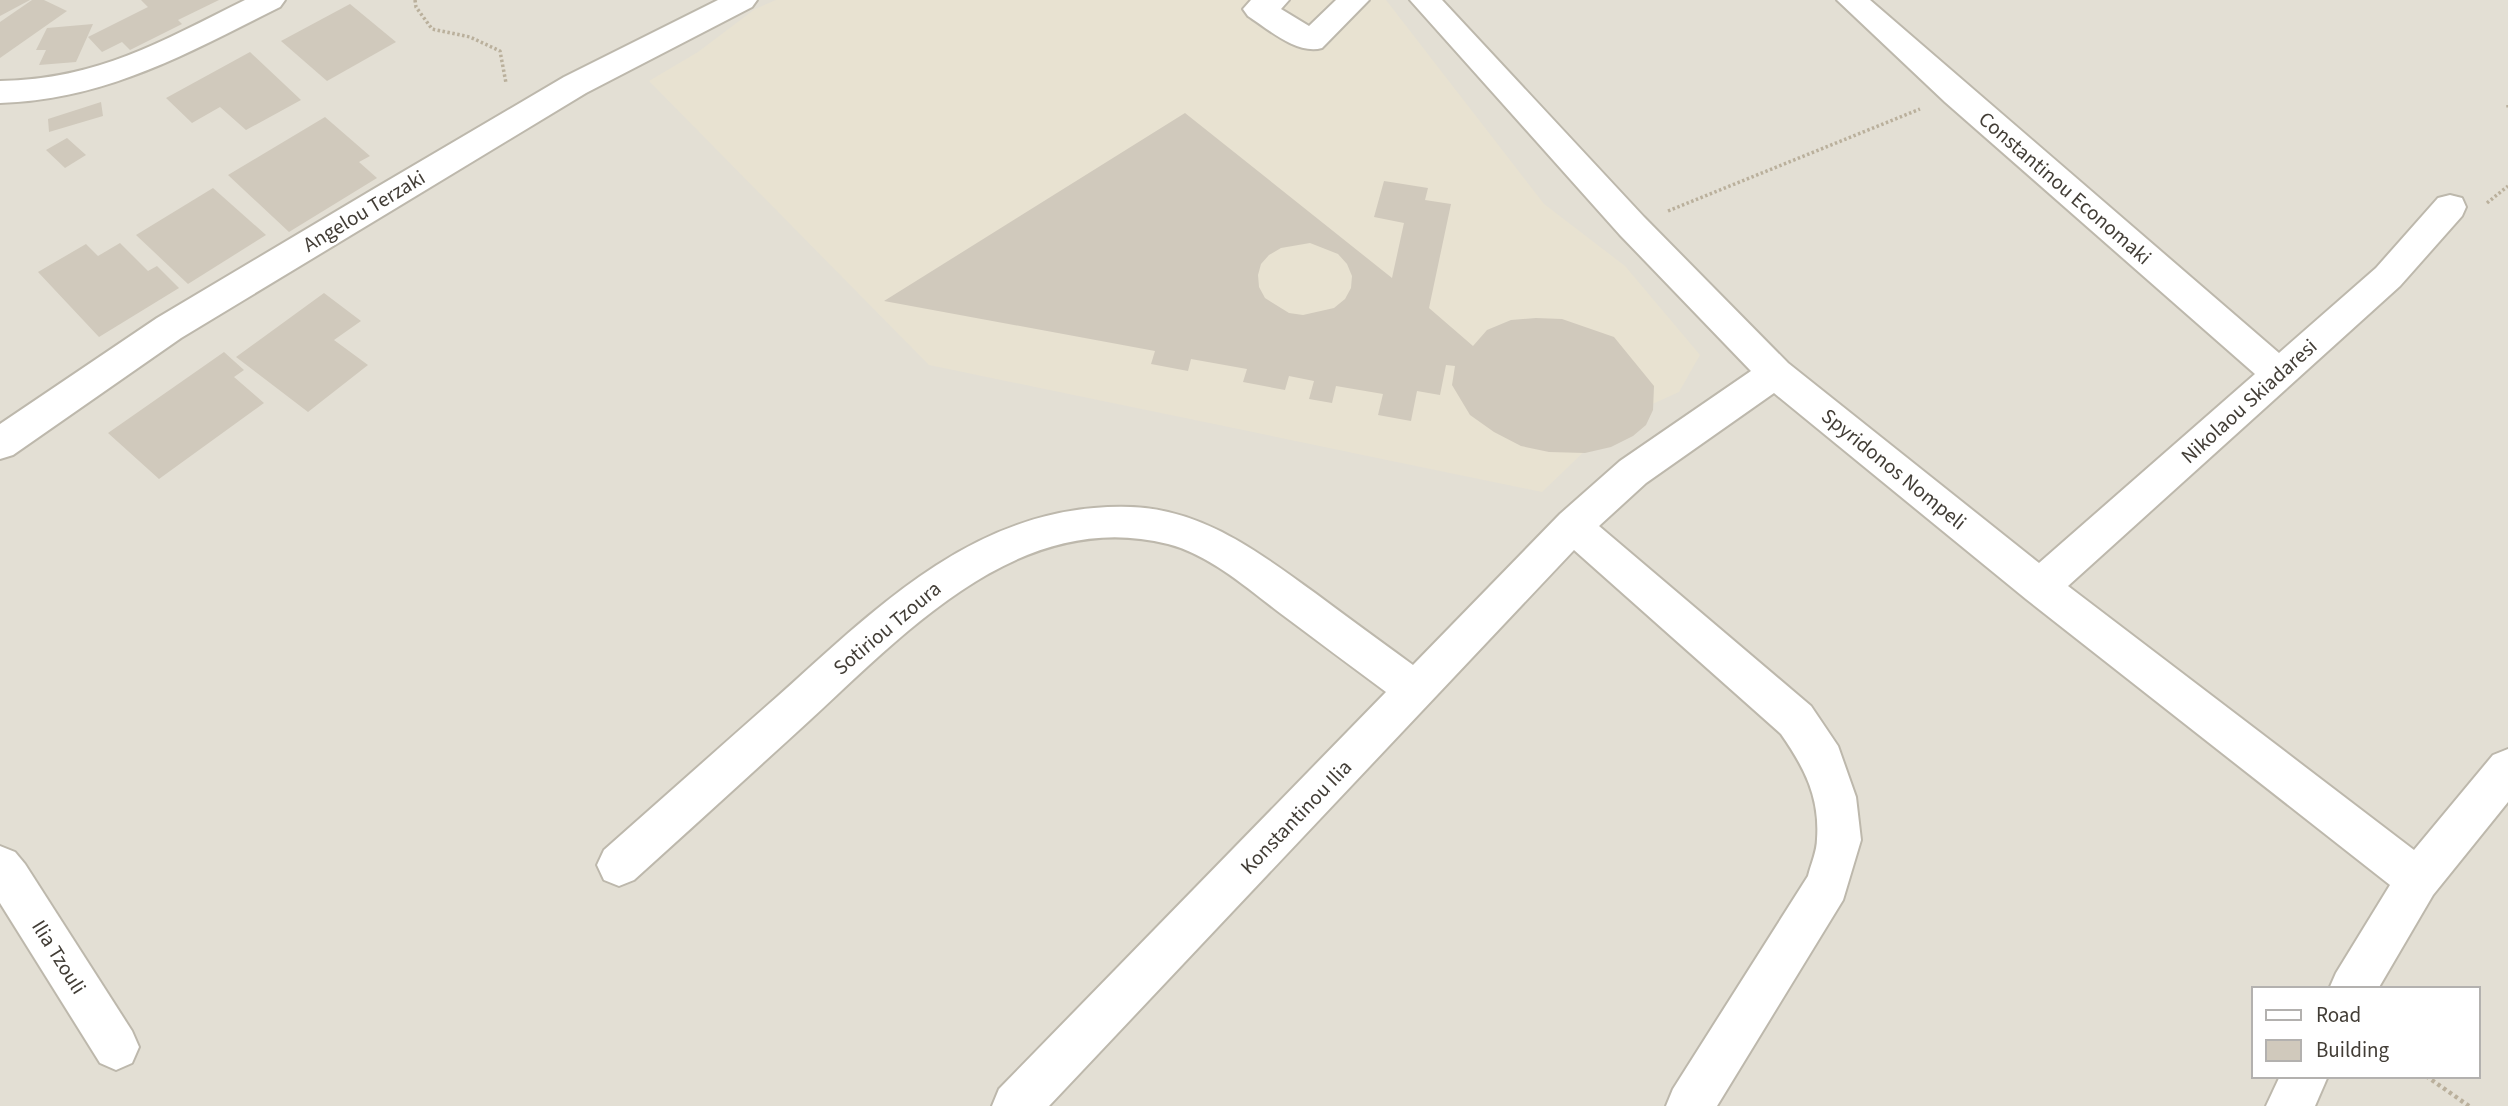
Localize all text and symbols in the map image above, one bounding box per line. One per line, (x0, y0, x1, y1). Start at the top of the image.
street label: Constantinou Economaki (1972, 104, 2158, 272)
street label: Angelou Terzaki (297, 163, 431, 259)
street label: Nikolaou Skiadaresi (2174, 332, 2324, 470)
street label: Spyridonos Nompeli (1815, 401, 1973, 537)
street label: Sotiriou Tzoura (827, 574, 947, 682)
street label: Konstantinou Ilia (1233, 753, 1359, 881)
street label: Ilia Tzouli (24, 914, 94, 1000)
legend (2252, 987, 2480, 1078)
text: Road (2316, 1000, 2361, 1030)
text: Building (2316, 1035, 2390, 1065)

